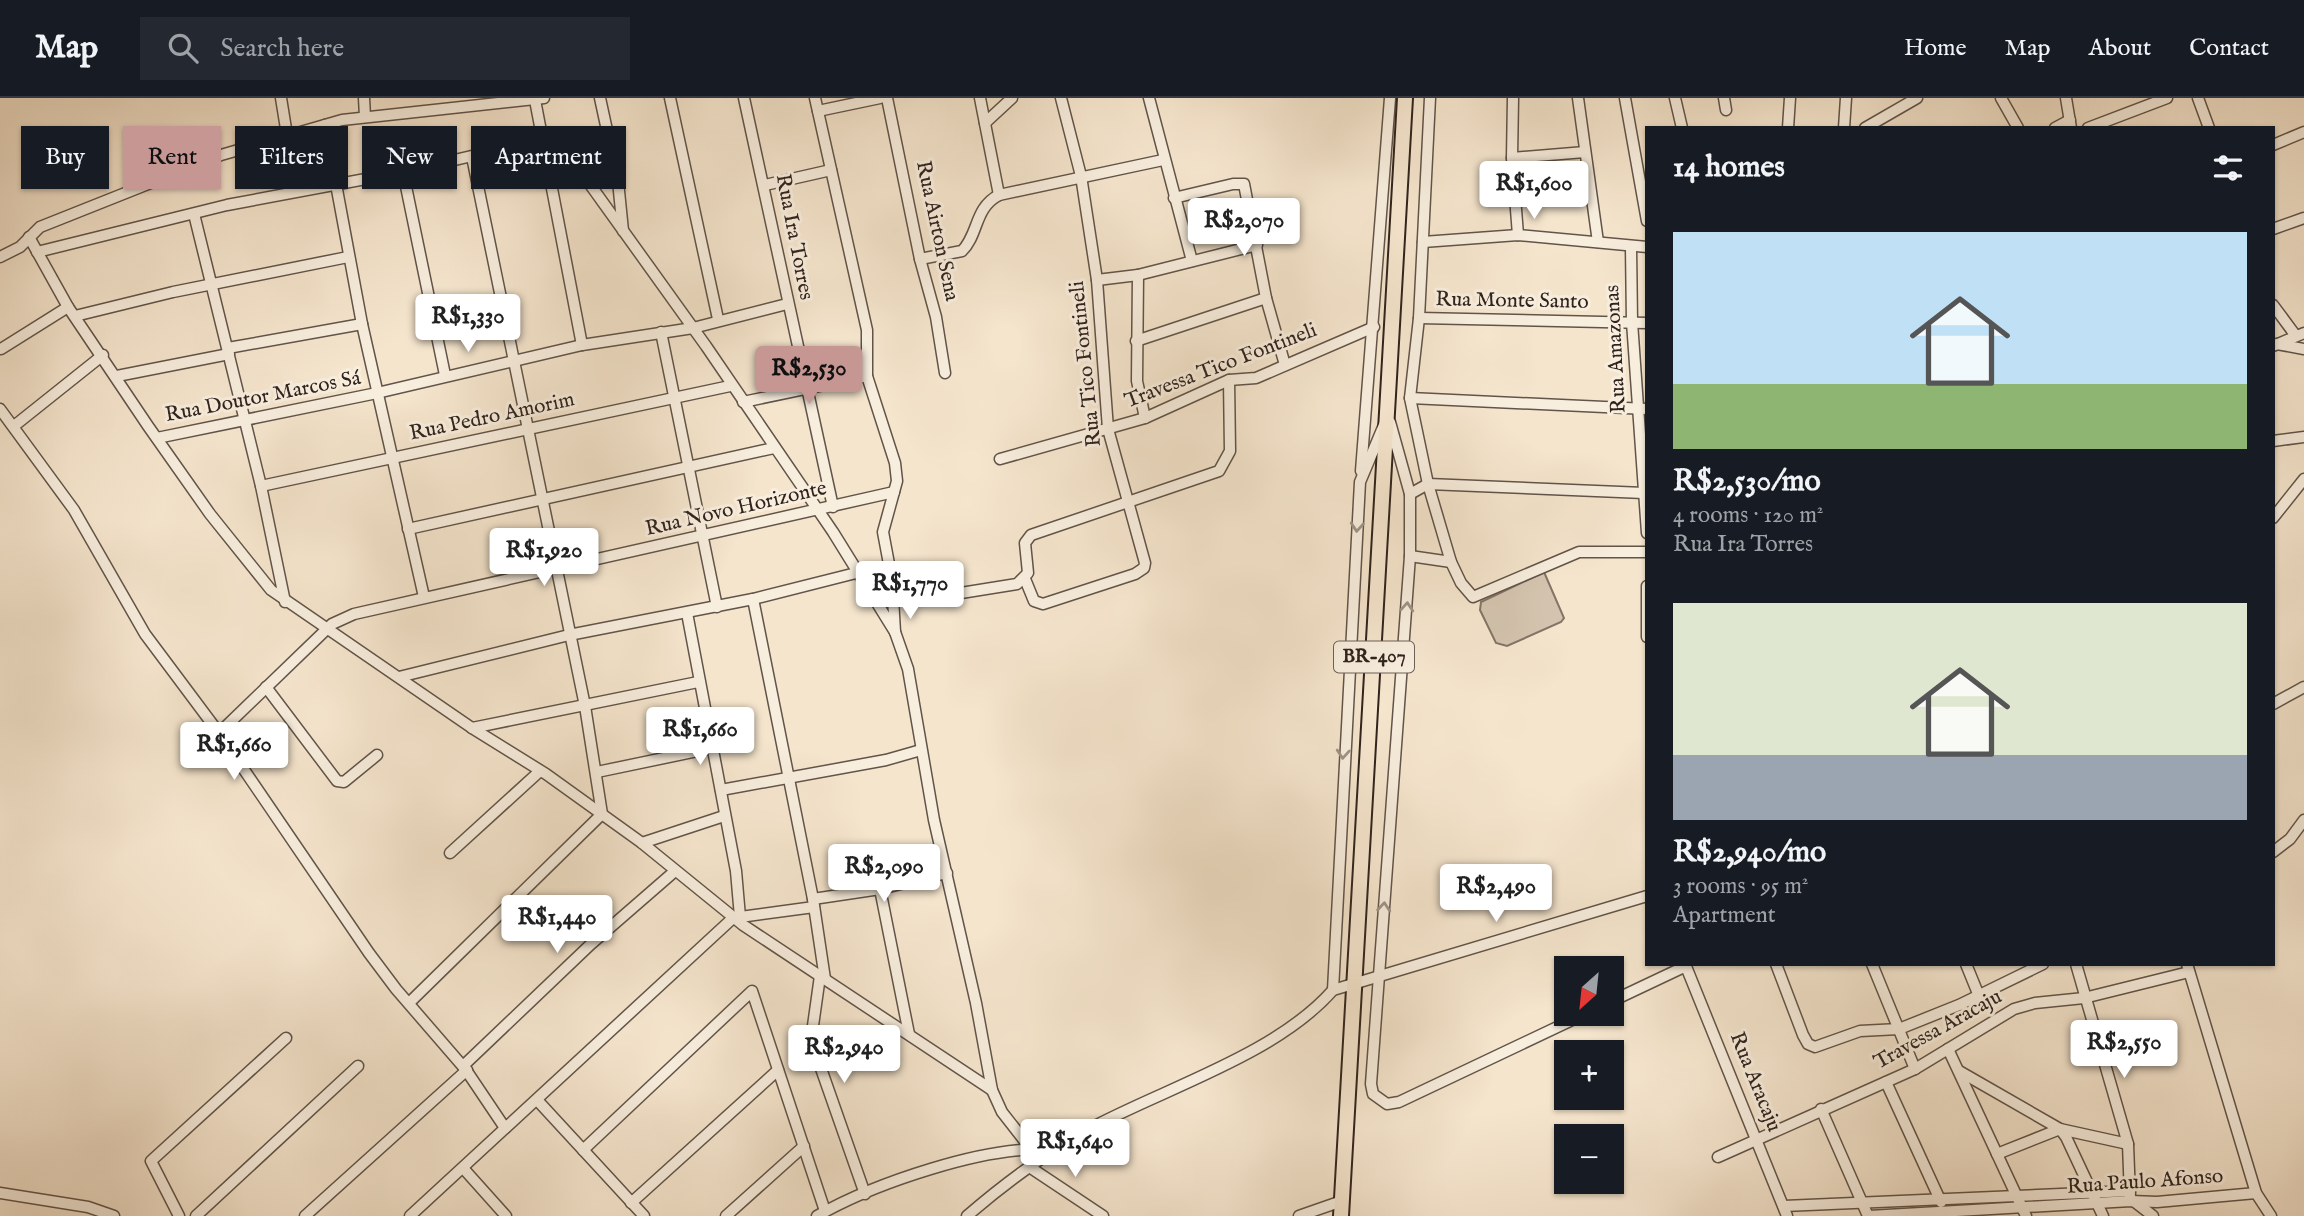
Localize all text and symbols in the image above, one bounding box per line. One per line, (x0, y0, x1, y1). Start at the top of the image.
search box (140, 17, 630, 80)
text: Map (35, 27, 98, 69)
icon: search (164, 29, 202, 67)
text: Search here (220, 32, 344, 65)
text: Home (1904, 33, 1967, 64)
text: Map (2005, 33, 2051, 64)
text: About (2089, 33, 2151, 64)
text: Contact (2189, 33, 2269, 64)
chip: Buy (21, 126, 109, 189)
chip: Rent (123, 126, 221, 189)
chip: Filters (235, 126, 348, 189)
chip: New (362, 126, 457, 189)
chip: Apartment (471, 126, 626, 189)
text: 14 homes (1673, 149, 1785, 187)
icon: filters (2209, 149, 2247, 187)
street label: Rua Airton Sena (909, 158, 965, 305)
pin: R$1,600 (1469, 162, 1599, 221)
text: R$1,600 (1495, 169, 1573, 198)
street label: Rua Ira Torres (769, 172, 819, 302)
pin: R$2,070 (1179, 198, 1309, 258)
text: R$2,070 (1204, 206, 1284, 235)
icon: home (1897, 278, 2023, 404)
street label: Rua Tico Fontineli (1064, 280, 1108, 448)
street label: Rua Amazonas (1599, 284, 1633, 414)
street label: Rua Monte Santo (1435, 286, 1589, 316)
pin: R$1,330 (403, 294, 533, 354)
text: R$1,330 (431, 302, 505, 331)
street label: Travessa Tico Fontineli (1121, 317, 1321, 415)
pin: R$2,530 (744, 346, 874, 406)
text: R$2,530 (771, 354, 847, 383)
street label: Rua Doutor Marcos Sá (163, 365, 364, 429)
street label: Rua Pedro Amorim (407, 386, 577, 448)
text: R$2,530/mo (1673, 463, 1821, 501)
street label: Rua Novo Horizonte (643, 475, 830, 543)
text: 4 rooms · 120 m² (1673, 501, 1823, 530)
one-way arrow (1350, 522, 1365, 533)
pin: R$1,920 (479, 528, 609, 588)
text: Rua Ira Torres (1673, 530, 1813, 559)
text: R$1,920 (506, 536, 582, 565)
pin: R$1,770 (845, 561, 975, 621)
text: R$1,770 (872, 569, 948, 598)
one-way arrow (1399, 601, 1414, 612)
road number: BR-407 (1334, 642, 1414, 672)
icon: home (1897, 649, 2023, 775)
pin: R$1,660 (635, 708, 765, 767)
text: R$1,660 (662, 715, 738, 744)
pin: R$1,660 (169, 722, 299, 782)
text: R$1,660 (196, 730, 272, 759)
one-way arrow (1336, 749, 1351, 760)
text: R$2,940/mo (1673, 834, 1826, 872)
pin: R$2,090 (819, 844, 949, 904)
text: R$2,090 (844, 852, 924, 881)
pin: R$2,490 (1431, 864, 1561, 924)
text: R$2,490 (1456, 872, 1536, 901)
text: 3 rooms · 95 m² (1673, 872, 1808, 901)
pin: R$1,440 (492, 896, 622, 955)
one-way arrow (1376, 901, 1391, 912)
text: Apartment (1673, 901, 1776, 930)
text: R$1,440 (517, 903, 597, 932)
north arrow (1554, 956, 1624, 1026)
map controls (1554, 956, 1624, 1194)
street label: Travessa Aracaju (1869, 984, 2007, 1076)
pin: R$2,550 (2059, 1020, 2189, 1080)
pin: R$2,940 (779, 1026, 909, 1085)
street label: Rua Aracaju (1723, 1028, 1787, 1136)
text: R$2,550 (2087, 1028, 2161, 1057)
text: R$2,940 (804, 1033, 884, 1062)
button: + (1554, 1040, 1624, 1110)
pin: R$1,640 (1010, 1119, 1140, 1179)
button: − (1554, 1124, 1624, 1194)
text: R$1,640 (1036, 1127, 1114, 1156)
street label: Rua Paulo Afonso (2066, 1163, 2224, 1201)

